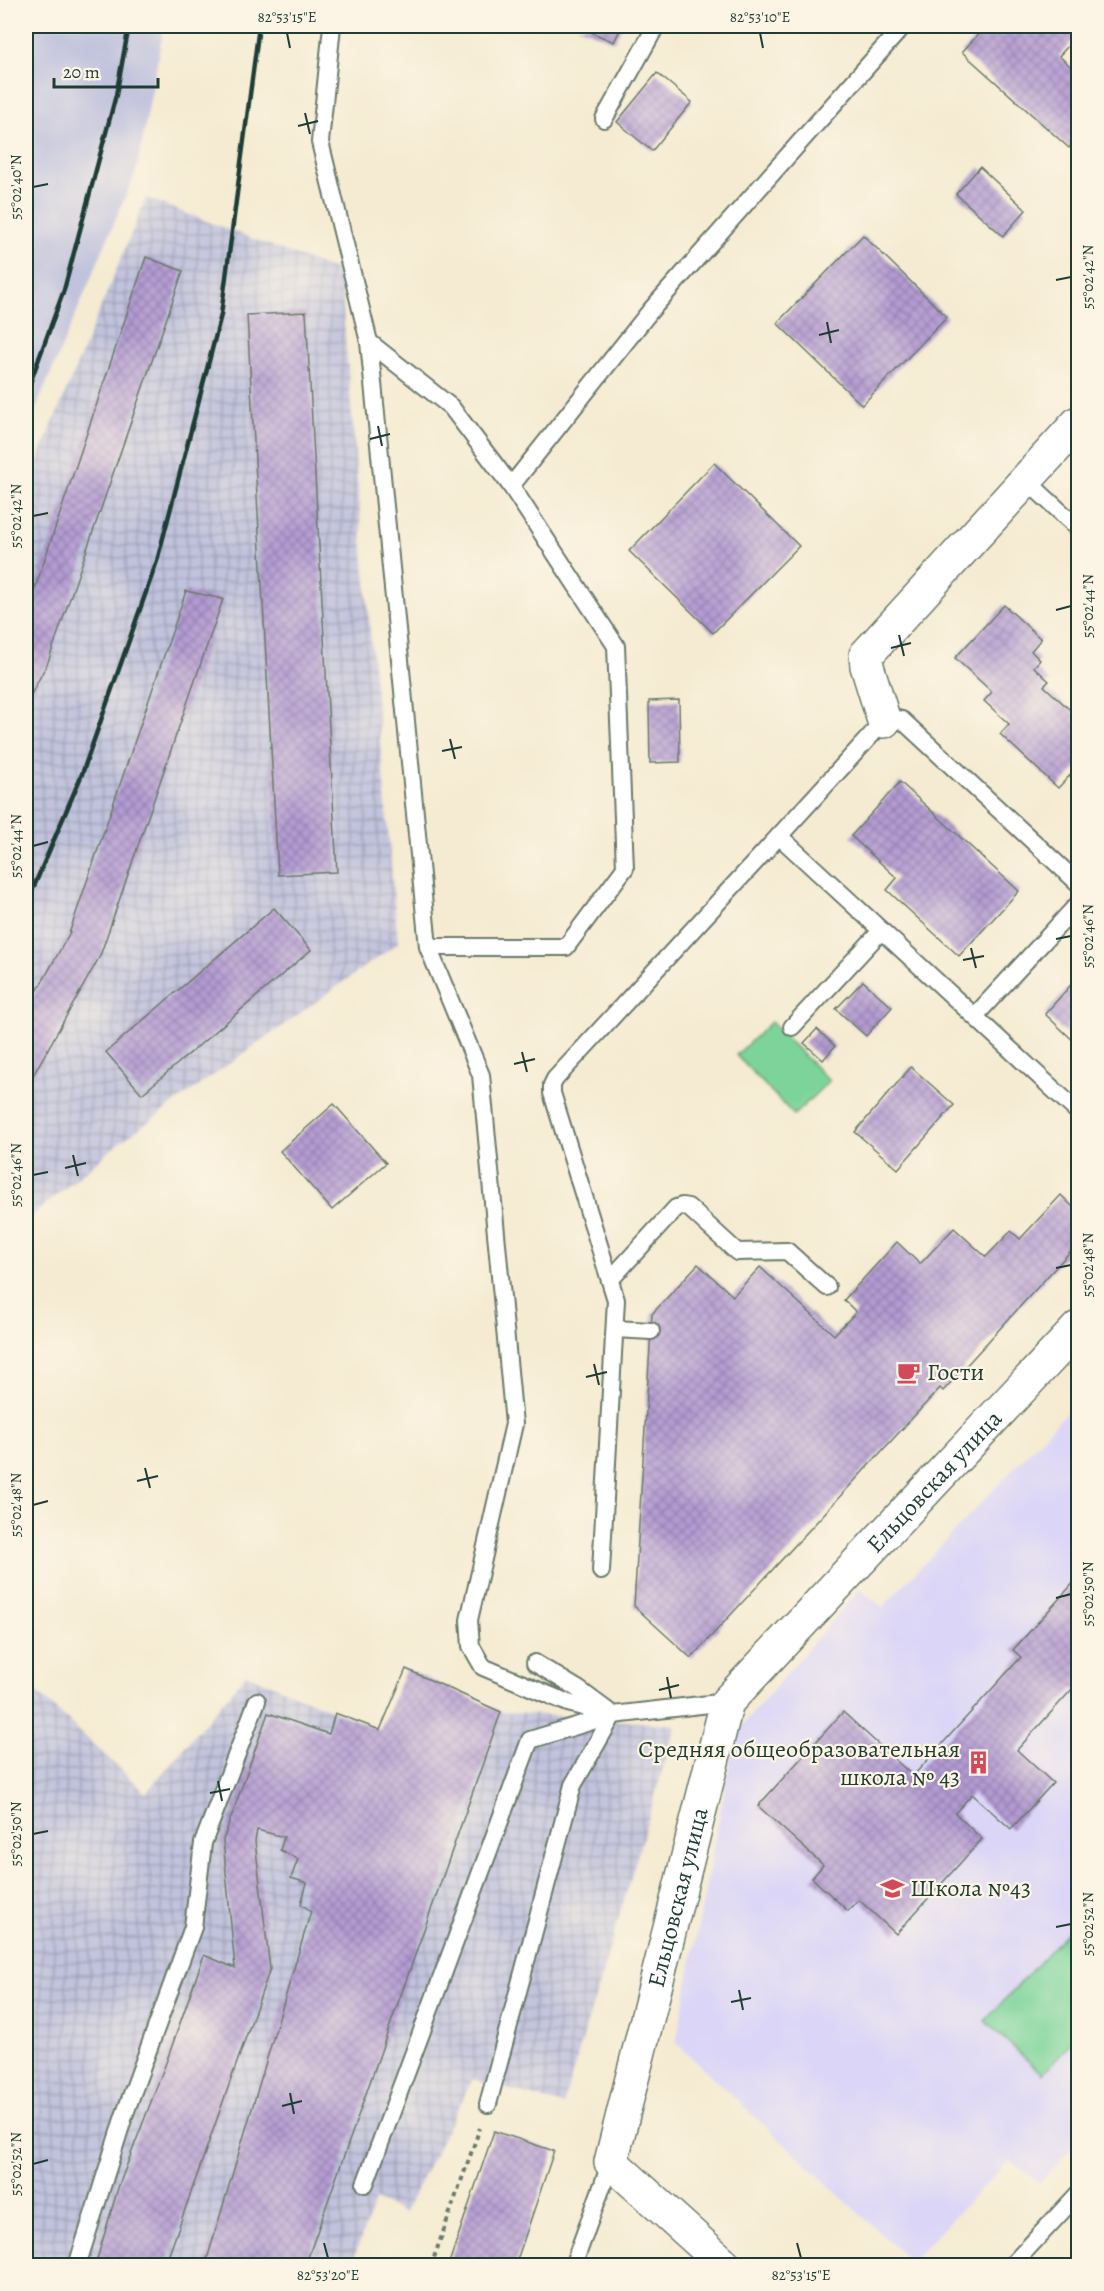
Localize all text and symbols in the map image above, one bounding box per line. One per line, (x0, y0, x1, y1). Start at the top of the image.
text: 82°53'15"E (257, 7, 317, 27)
text: 82°53'10"E (730, 7, 790, 27)
scale bar (54, 51, 158, 89)
text: 20 m (63, 60, 100, 84)
text: 55°02'40"N (6, 154, 26, 220)
text: 55°02'42"N (1078, 245, 1098, 309)
text: 55°02'42"N (6, 484, 26, 548)
text: 55°02'44"N (1078, 574, 1098, 638)
text: 55°02'44"N (6, 814, 26, 878)
text: 55°02'46"N (1078, 904, 1098, 968)
text: 55°02'46"N (6, 1143, 26, 1207)
text: 55°02'48"N (1078, 1233, 1098, 1297)
place label: Гости (927, 1356, 984, 1388)
cafe icon: Гости (896, 1359, 922, 1385)
street label: Ельцовская улица (859, 1403, 1009, 1560)
text: 55°02'48"N (6, 1473, 26, 1537)
text: 55°02'50"N (1078, 1561, 1098, 1626)
place label: Средняя общеобразовательная школа № 43 (638, 1733, 960, 1793)
building icon: Средняя общеобразовательная школа № 43 (965, 1750, 991, 1776)
text: 55°02'50"N (6, 1801, 26, 1866)
street label: Ельцовская улица (640, 1804, 716, 1991)
place label: Школа №43 (910, 1872, 1031, 1904)
school or university icon: Школа №43 (879, 1875, 905, 1901)
text: 55°02'52"N (1078, 1892, 1098, 1956)
text: 55°02'52"N (6, 2132, 26, 2196)
text: 82°53'20"E (297, 2265, 359, 2285)
text: 82°53'15"E (771, 2265, 831, 2285)

